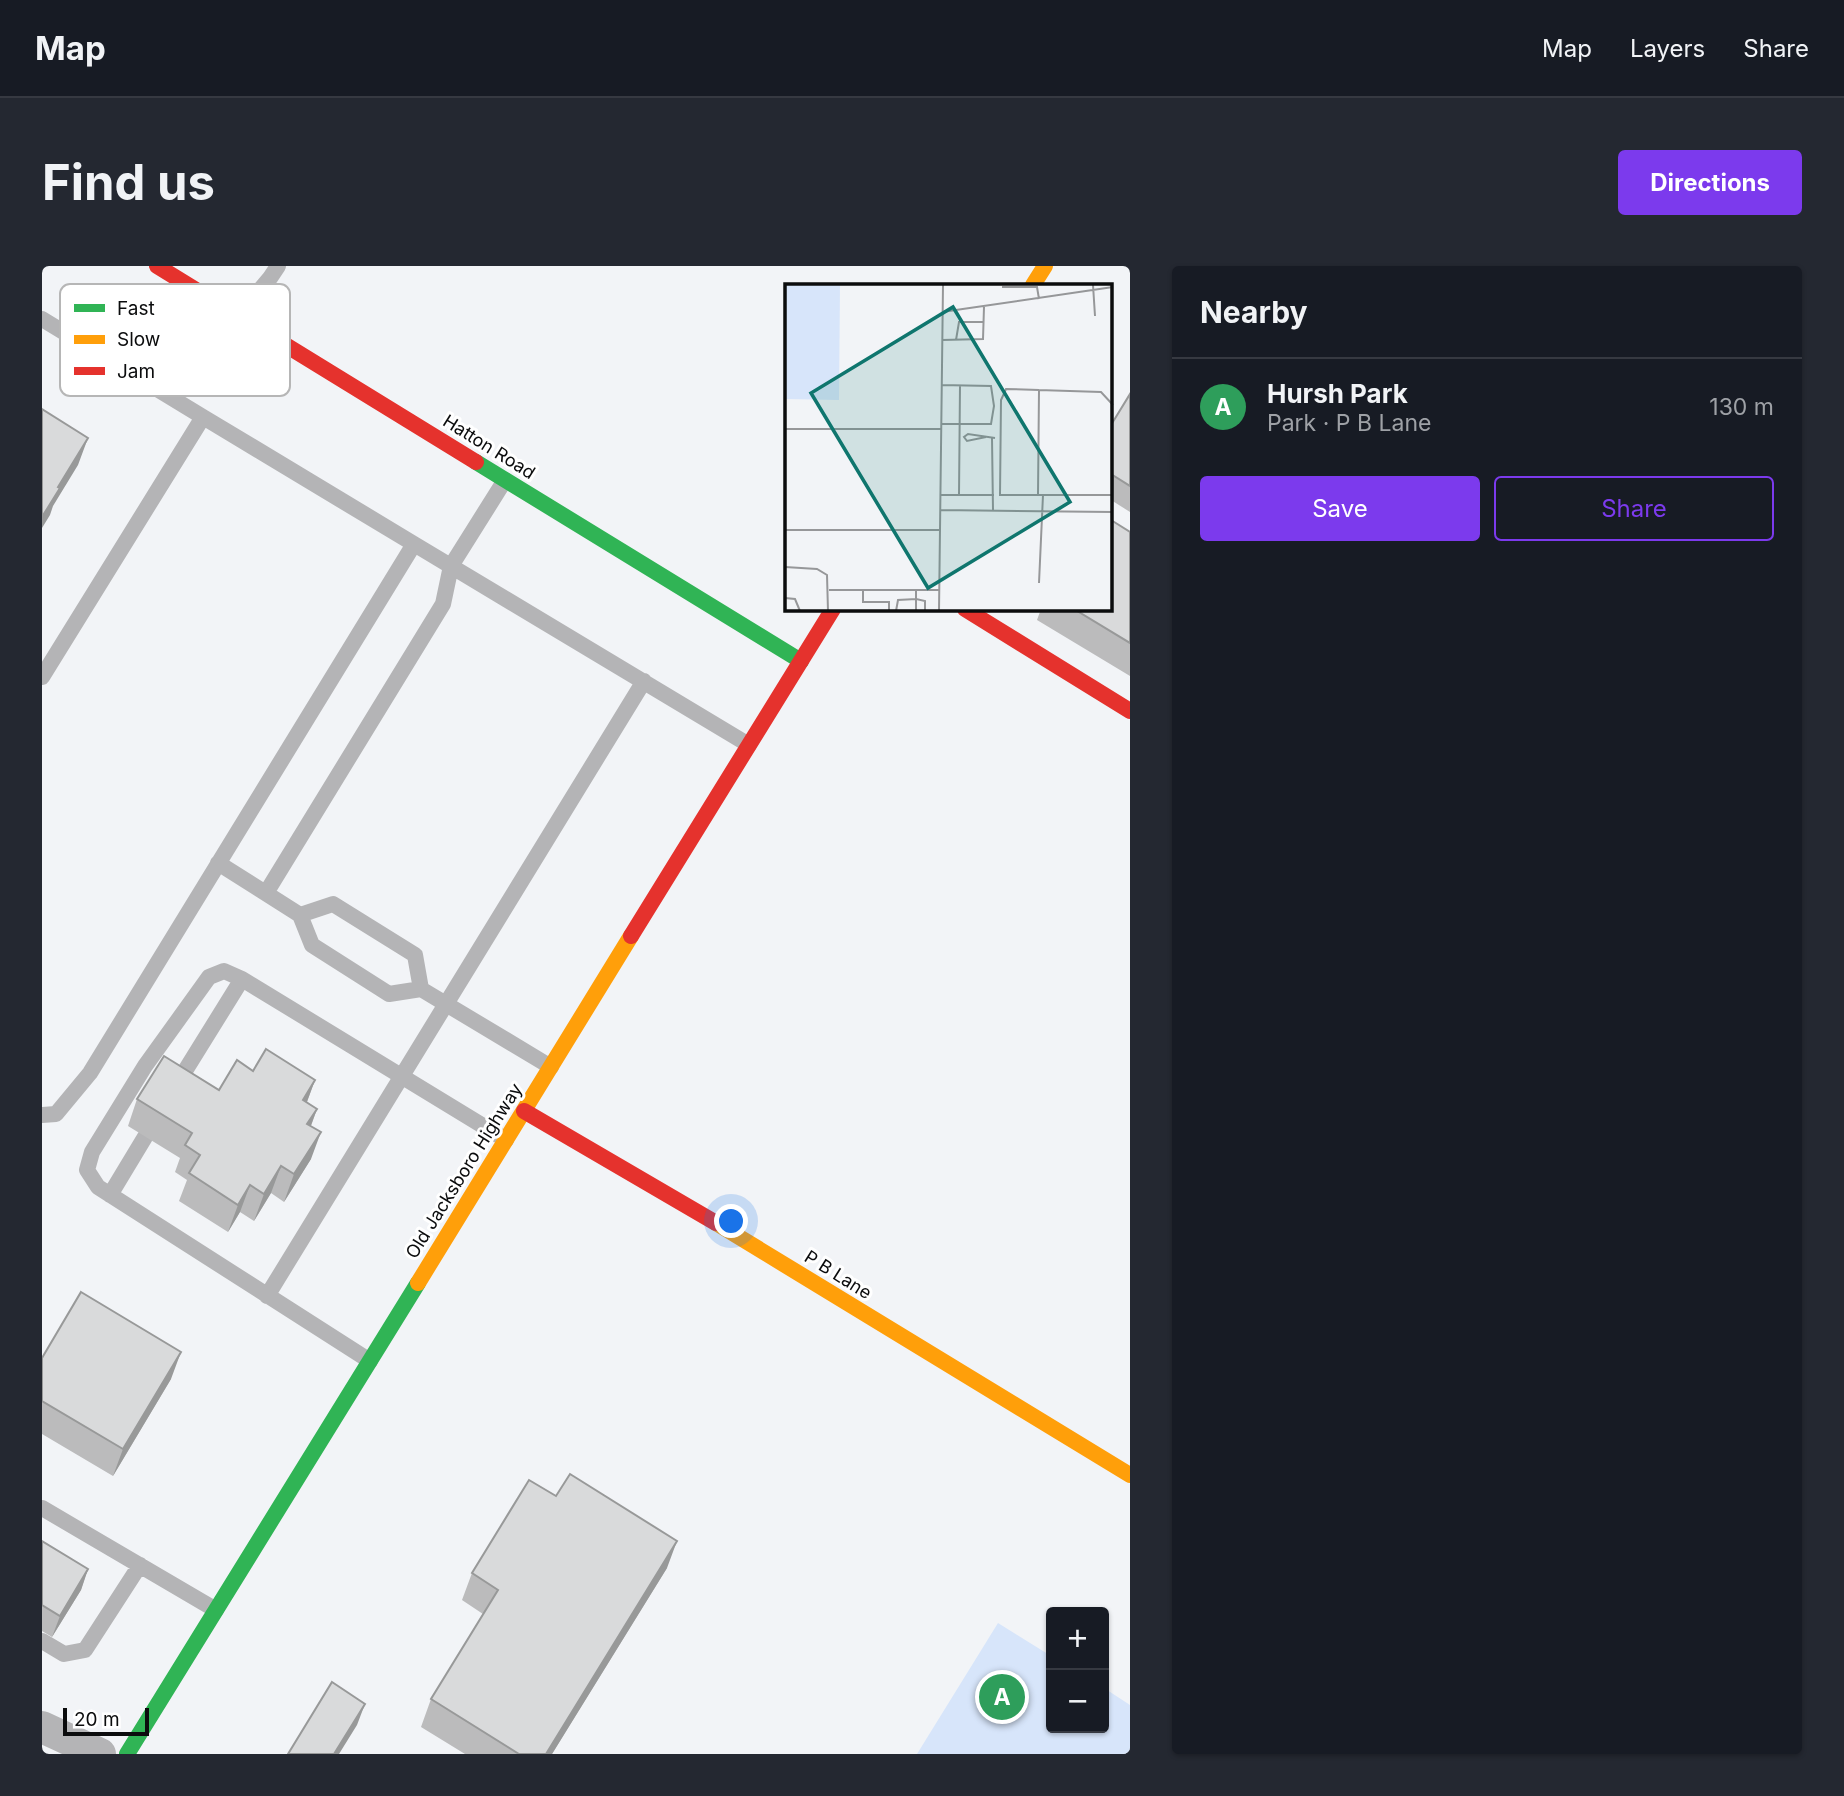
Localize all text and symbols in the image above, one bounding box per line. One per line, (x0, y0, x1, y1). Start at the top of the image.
text: Map (35, 28, 106, 68)
text: Map (1542, 34, 1592, 63)
text: Layers (1630, 34, 1705, 63)
text: Share (1743, 34, 1809, 63)
button: Directions (1618, 150, 1802, 215)
text: Find us (42, 153, 215, 212)
legend (60, 284, 290, 396)
inset map (785, 284, 1112, 611)
text: Nearby (1200, 294, 1308, 330)
text: Fast (117, 297, 155, 320)
text: Slow (117, 328, 160, 351)
text: Jam (117, 360, 155, 383)
text: Hursh Park (1267, 378, 1408, 409)
text: A (1214, 393, 1232, 421)
text: 130 m (1709, 393, 1774, 421)
text: Park · P B Lane (1267, 409, 1431, 437)
street label: Hatton Road (439, 410, 539, 483)
button: Save (1200, 476, 1480, 541)
button: Share (1494, 476, 1774, 541)
street label: Old Jacksboro Highway (401, 1079, 526, 1262)
your location (714, 1204, 748, 1238)
street label: P B Lane (801, 1246, 876, 1303)
map controls (1046, 1607, 1109, 1733)
button: + (1046, 1607, 1109, 1670)
button: − (1046, 1670, 1109, 1733)
pin: A (979, 1671, 1025, 1723)
scale bar (63, 1705, 149, 1737)
text: 20 m (74, 1708, 120, 1731)

